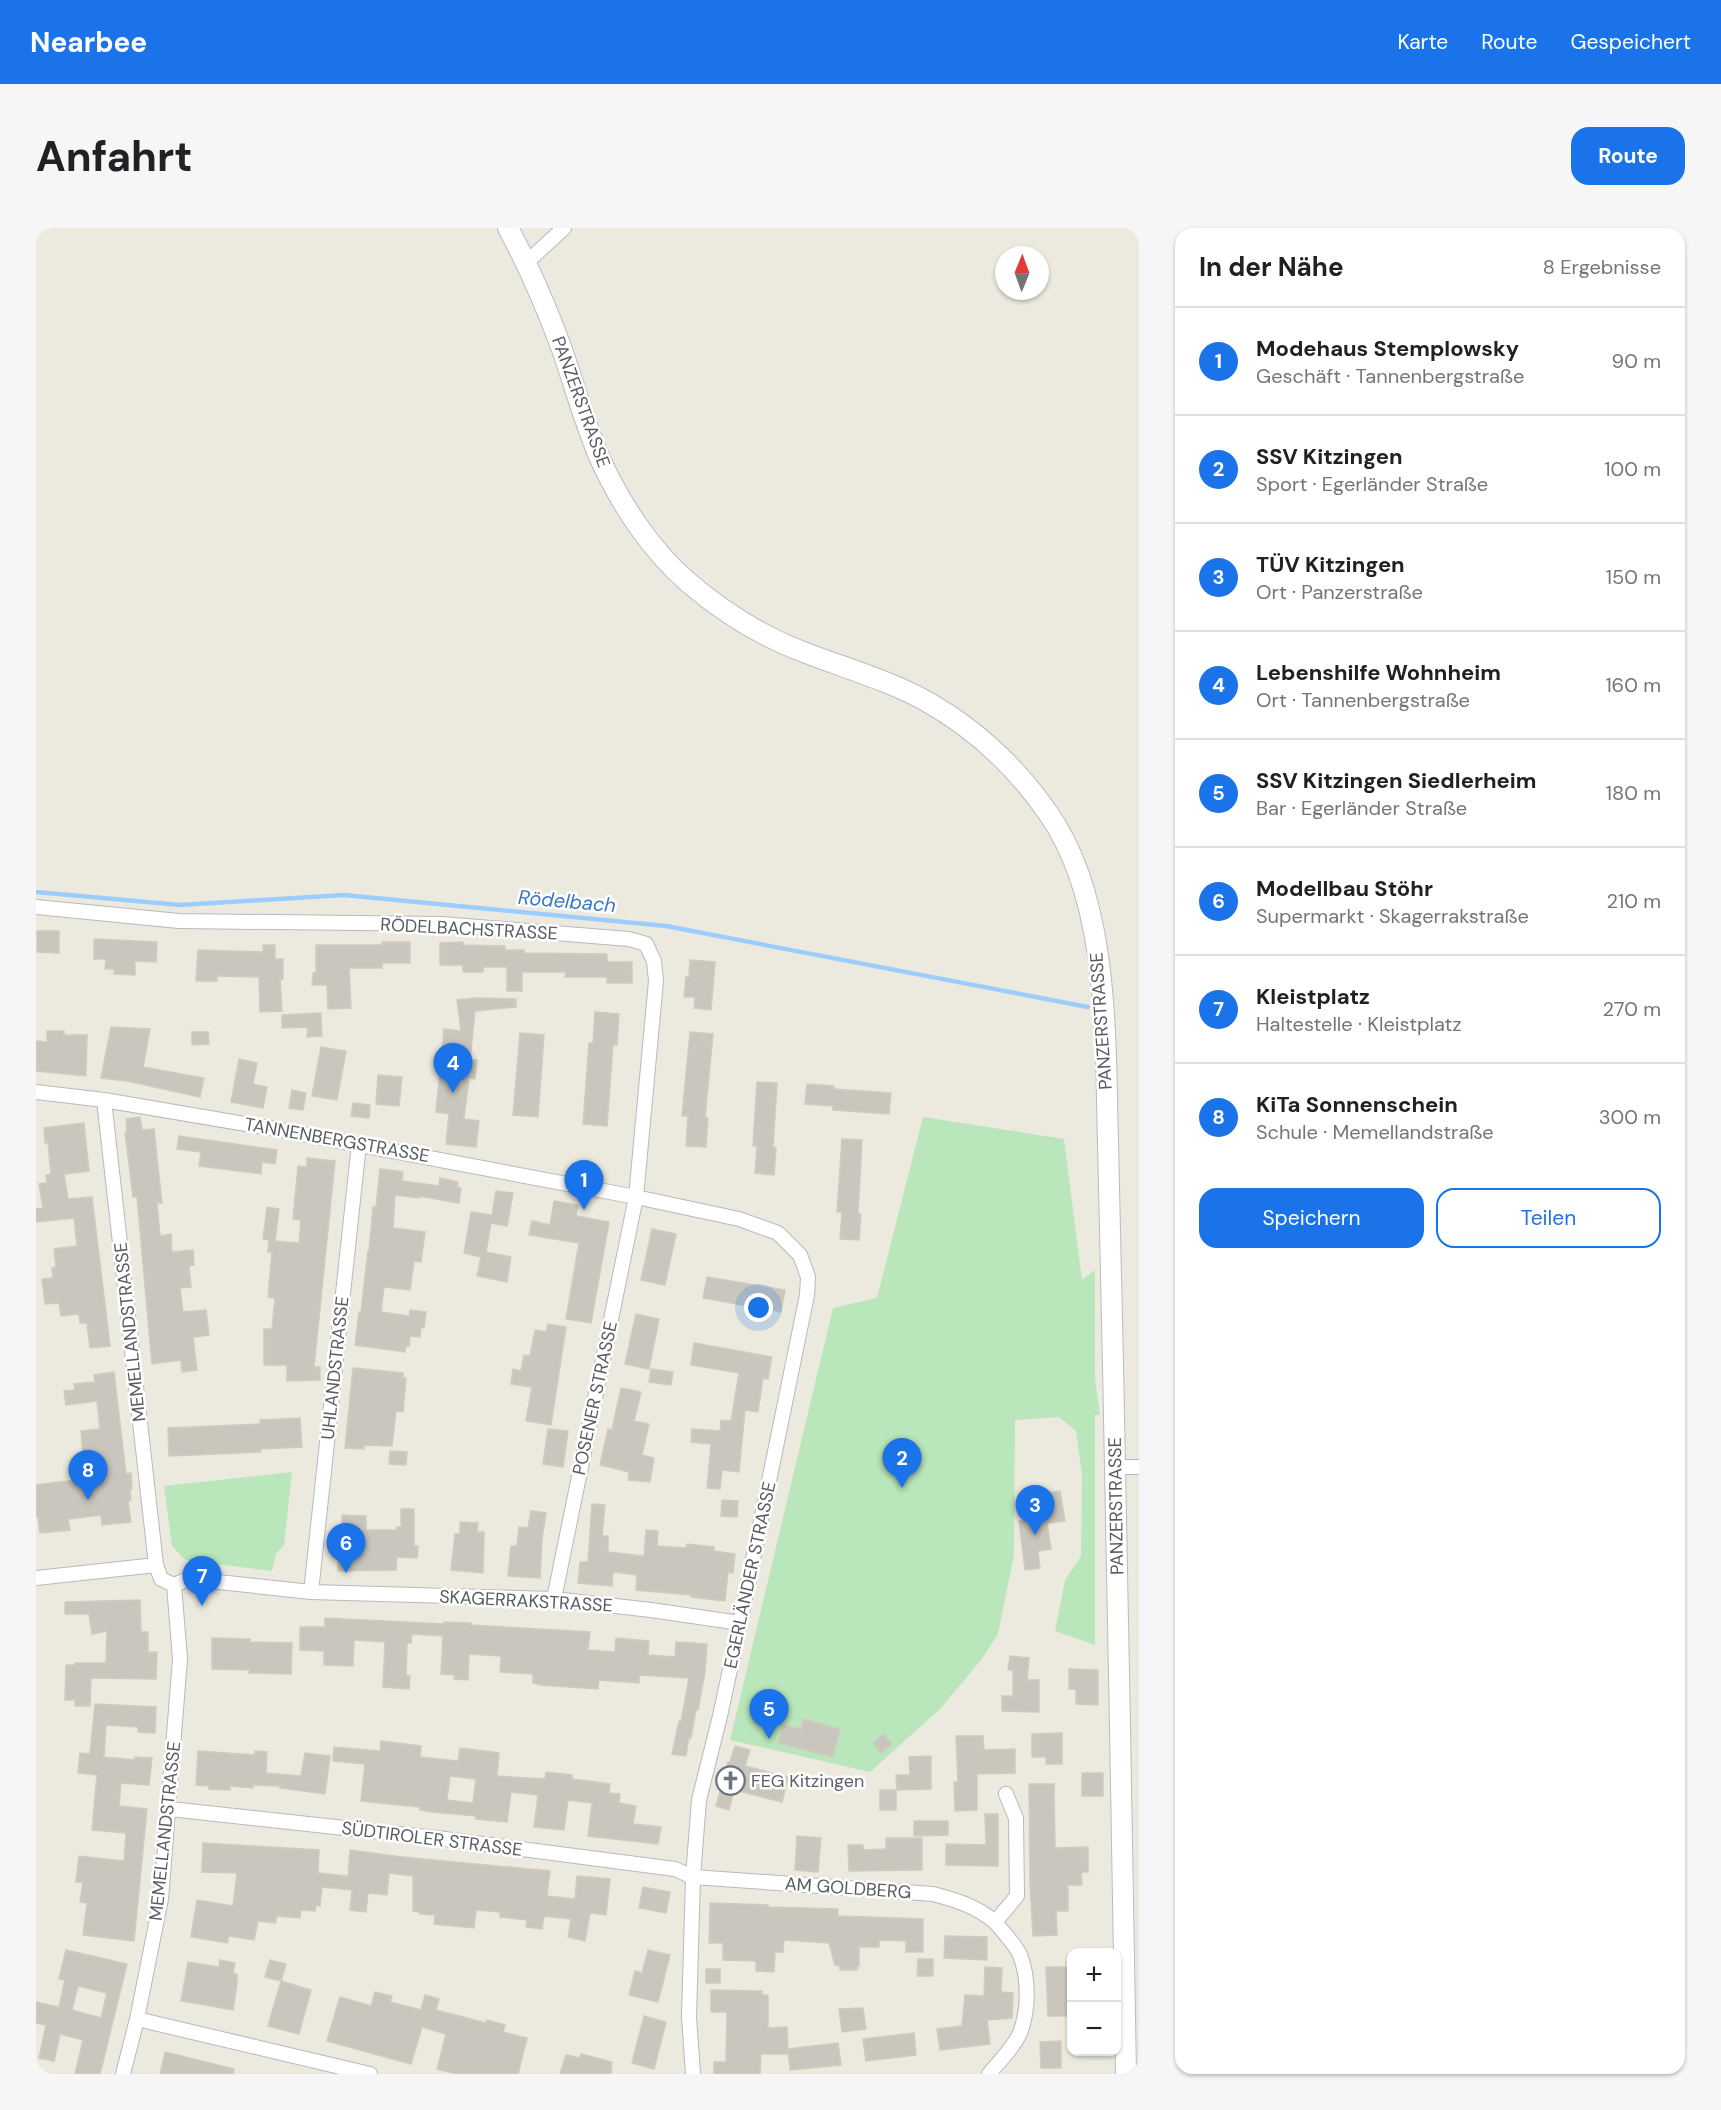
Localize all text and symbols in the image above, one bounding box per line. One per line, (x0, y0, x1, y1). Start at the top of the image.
text: Nearbee (30, 24, 147, 61)
text: Karte (1397, 28, 1448, 56)
text: Route (1481, 28, 1537, 56)
text: Gespeichert (1570, 28, 1691, 56)
button: Route (1571, 127, 1685, 185)
text: Anfahrt (36, 129, 192, 184)
north arrow (995, 246, 1049, 300)
text: In der Nähe (1199, 250, 1344, 284)
text: 8 Ergebnisse (1543, 254, 1661, 280)
street label: PANZERSTRASSE (546, 333, 616, 471)
text: Modehaus Stemplowsky (1256, 334, 1519, 363)
text: 1 (1215, 348, 1222, 374)
text: 90 m (1612, 348, 1661, 374)
text: Geschäft · Tannenbergstraße (1256, 363, 1524, 389)
text: SSV Kitzingen (1256, 442, 1403, 471)
text: 2 (1213, 456, 1224, 482)
text: 100 m (1604, 456, 1661, 482)
text: Sport · Egerländer Straße (1256, 471, 1488, 497)
text: TÜV Kitzingen (1256, 550, 1405, 579)
text: 3 (1212, 564, 1225, 590)
text: 150 m (1606, 564, 1661, 590)
text: Ort · Panzerstraße (1256, 579, 1423, 605)
text: Lebenshilfe Wohnheim (1256, 658, 1501, 687)
text: 4 (1212, 672, 1225, 698)
text: 160 m (1605, 672, 1661, 698)
text: Ort · Tannenbergstraße (1256, 687, 1470, 713)
text: SSV Kitzingen Siedlerheim (1256, 766, 1536, 795)
text: 5 (1212, 780, 1225, 806)
text: 180 m (1606, 780, 1661, 806)
text: Bar · Egerländer Straße (1256, 795, 1467, 821)
text: Modellbau Stöhr (1256, 874, 1433, 903)
water label: Rödelbach (517, 884, 617, 918)
text: 6 (1212, 888, 1225, 914)
text: 210 m (1606, 888, 1661, 914)
text: Supermarkt · Skagerrakstraße (1256, 903, 1529, 929)
street label: RÖDELBACHSTRASSE (380, 912, 558, 946)
street label: PANZERSTRASSE (1084, 951, 1118, 1091)
text: Kleistplatz (1256, 982, 1370, 1011)
text: 7 (1213, 996, 1224, 1022)
text: 270 m (1603, 996, 1661, 1022)
text: Haltestelle · Kleistplatz (1256, 1011, 1462, 1037)
pin: 4 (434, 1044, 472, 1093)
text: KiTa Sonnenschein (1256, 1090, 1458, 1119)
text: 8 (1212, 1104, 1225, 1130)
text: 300 m (1599, 1104, 1661, 1130)
street label: TANNENBERGSTRASSE (243, 1112, 431, 1168)
text: Schule · Memellandstraße (1256, 1119, 1494, 1145)
pin: 1 (564, 1160, 604, 1210)
button: Speichern (1199, 1188, 1424, 1248)
button: Teilen (1436, 1188, 1661, 1248)
street label: MEMELLANDSTRASSE (109, 1241, 151, 1423)
your location (744, 1293, 773, 1322)
street label: UHLANDSTRASSE (316, 1295, 354, 1441)
street label: POSENER STRASSE (567, 1319, 623, 1477)
street label: PANZERSTRASSE (1103, 1437, 1129, 1575)
pin: 2 (882, 1438, 922, 1488)
pin: 8 (68, 1450, 108, 1500)
street label: EGERLÄNDER STRASSE (718, 1479, 782, 1671)
pin: 3 (1016, 1486, 1054, 1535)
pin: 6 (326, 1524, 366, 1573)
pin: 7 (182, 1556, 222, 1606)
street label: SKAGERRAKSTRASSE (439, 1584, 613, 1618)
pin: 5 (750, 1690, 788, 1739)
street label: MEMELLANDSTRASSE (144, 1740, 186, 1922)
church icon: FEG Kitzingen (714, 1765, 746, 1797)
place label: FEG Kitzingen (751, 1769, 864, 1793)
street label: SÜDTIROLER STRASSE (340, 1816, 524, 1862)
street label: AM GOLDBERG (784, 1872, 912, 1904)
map controls (1067, 1948, 1121, 2056)
button: + (1067, 1948, 1121, 2002)
button: − (1067, 2002, 1121, 2056)

